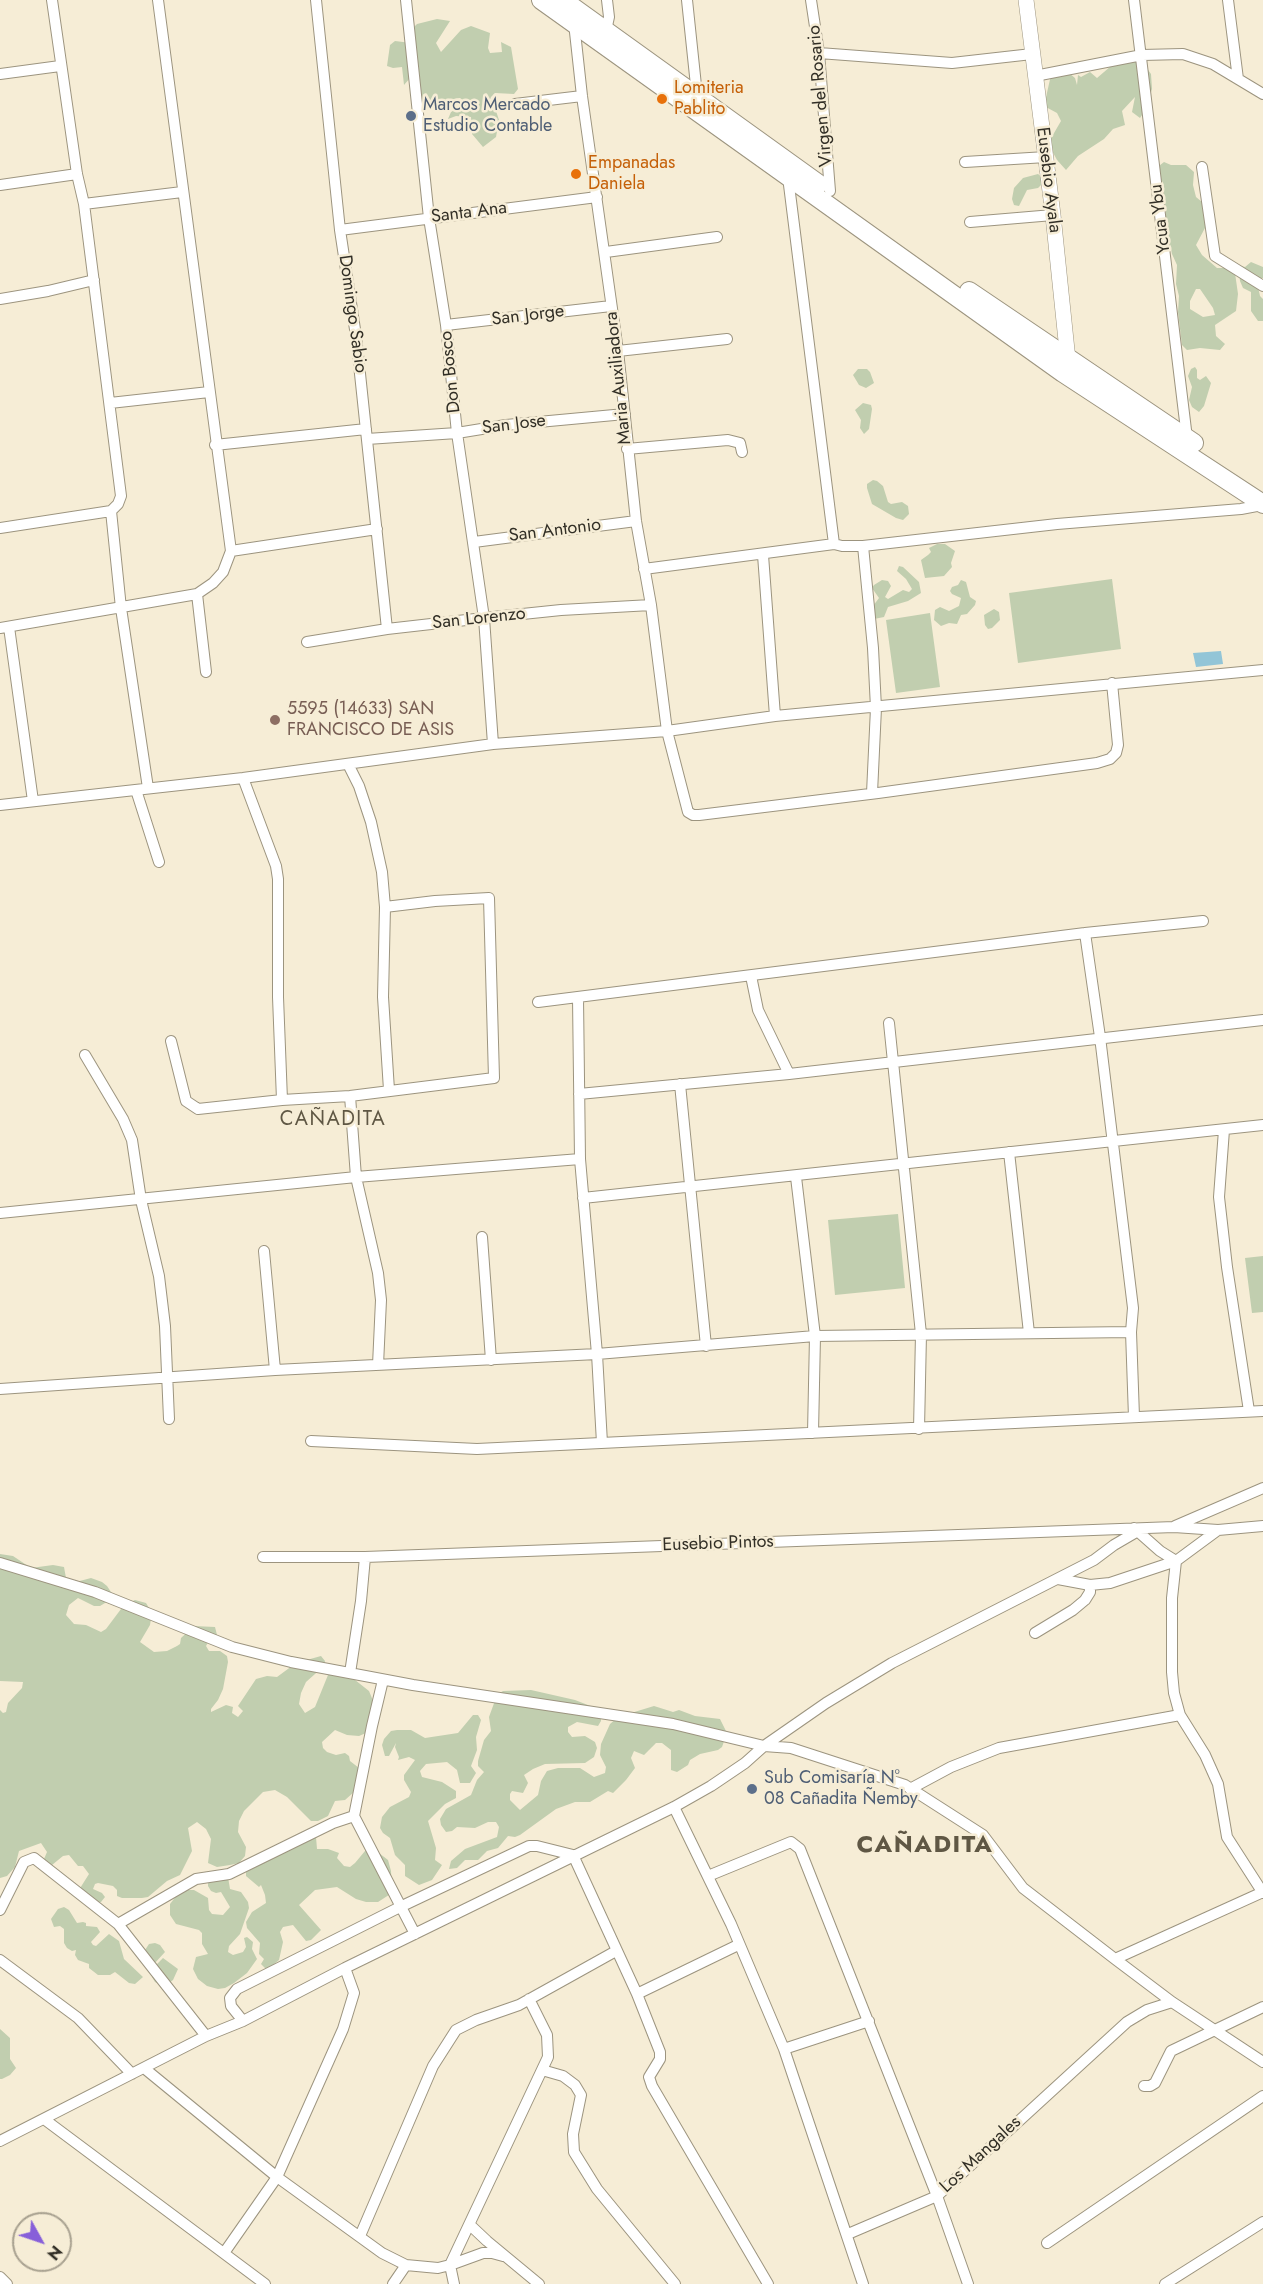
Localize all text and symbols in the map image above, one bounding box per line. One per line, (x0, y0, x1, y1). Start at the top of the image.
street label: Virgen del Rosario (804, 24, 838, 168)
place label: Lomiteria Pablito (674, 78, 744, 121)
marker: Lomiteria Pablito (655, 92, 669, 106)
place label: Marcos Mercado Estudio Contable (423, 95, 552, 138)
marker: Marcos Mercado Estudio Contable (404, 109, 418, 123)
street label: Eusebio Ayala (1031, 126, 1065, 234)
place label: Empanadas Daniela (588, 153, 675, 195)
marker: Empanadas Daniela (569, 167, 583, 181)
street label: Ycua Ybu (1146, 183, 1176, 255)
street label: Santa Ana (430, 198, 508, 228)
street label: Domingo Sabio (333, 254, 371, 374)
street label: San Jorge (490, 301, 566, 331)
street label: Maria Auxiliadora (601, 310, 637, 446)
street label: Don Bosco (436, 330, 466, 414)
street label: San Jose (481, 410, 547, 440)
street label: San Antonio (508, 515, 602, 547)
street label: San Lorenzo (431, 603, 527, 635)
place label: 5595 (14633) SAN FRANCISCO DE ASIS (287, 699, 454, 742)
marker: 5595 (14633) SAN FRANCISCO DE ASIS (268, 713, 282, 727)
district label: CAÑADITA (280, 1108, 386, 1132)
street label: Eusebio Pintos (662, 1531, 774, 1557)
place label: Sub Comisaría N° 08 Cañadita Ñemby (764, 1768, 918, 1810)
marker: Sub Comisaría N° 08 Cañadita Ñemby (745, 1782, 759, 1796)
district label: CAÑADITA (857, 1832, 993, 1860)
street label: Los Mangales (936, 2112, 1026, 2198)
north arrow (12, 2212, 72, 2272)
text: N (42, 2240, 68, 2265)

